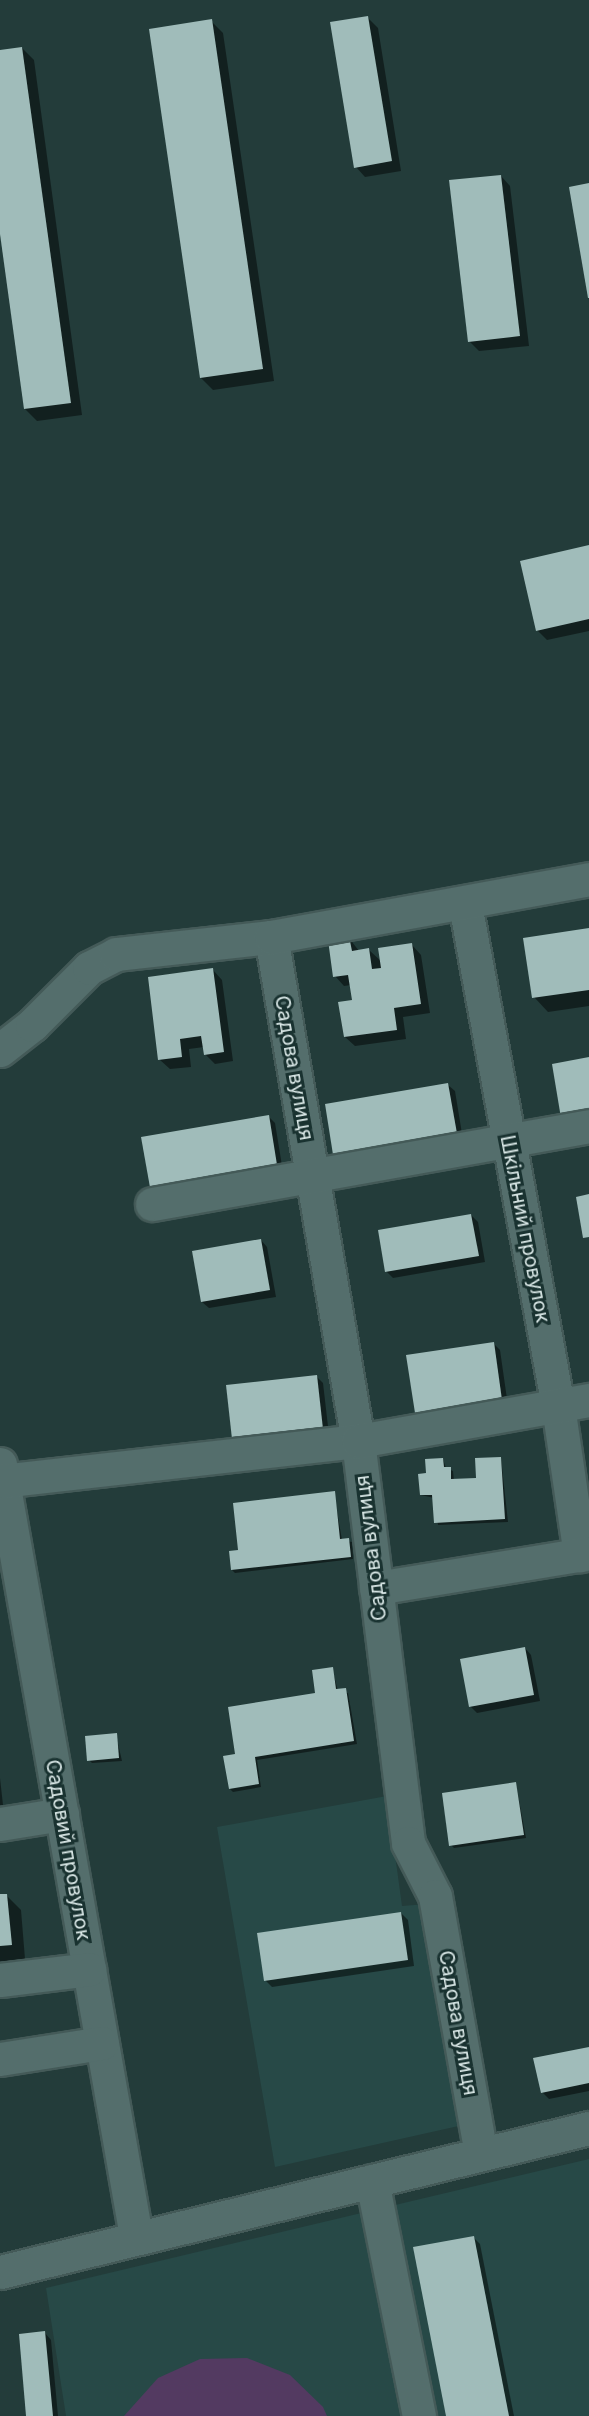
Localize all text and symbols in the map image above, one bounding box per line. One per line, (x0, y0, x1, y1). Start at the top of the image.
street label: Садова вулиця (269, 994, 319, 1142)
street label: Шкільний провулок (495, 1133, 555, 1325)
street label: Садова вулиця (350, 1474, 392, 1622)
street label: Садовий провулок (40, 1758, 96, 1942)
street label: Садова вулиця (433, 1949, 483, 2097)

